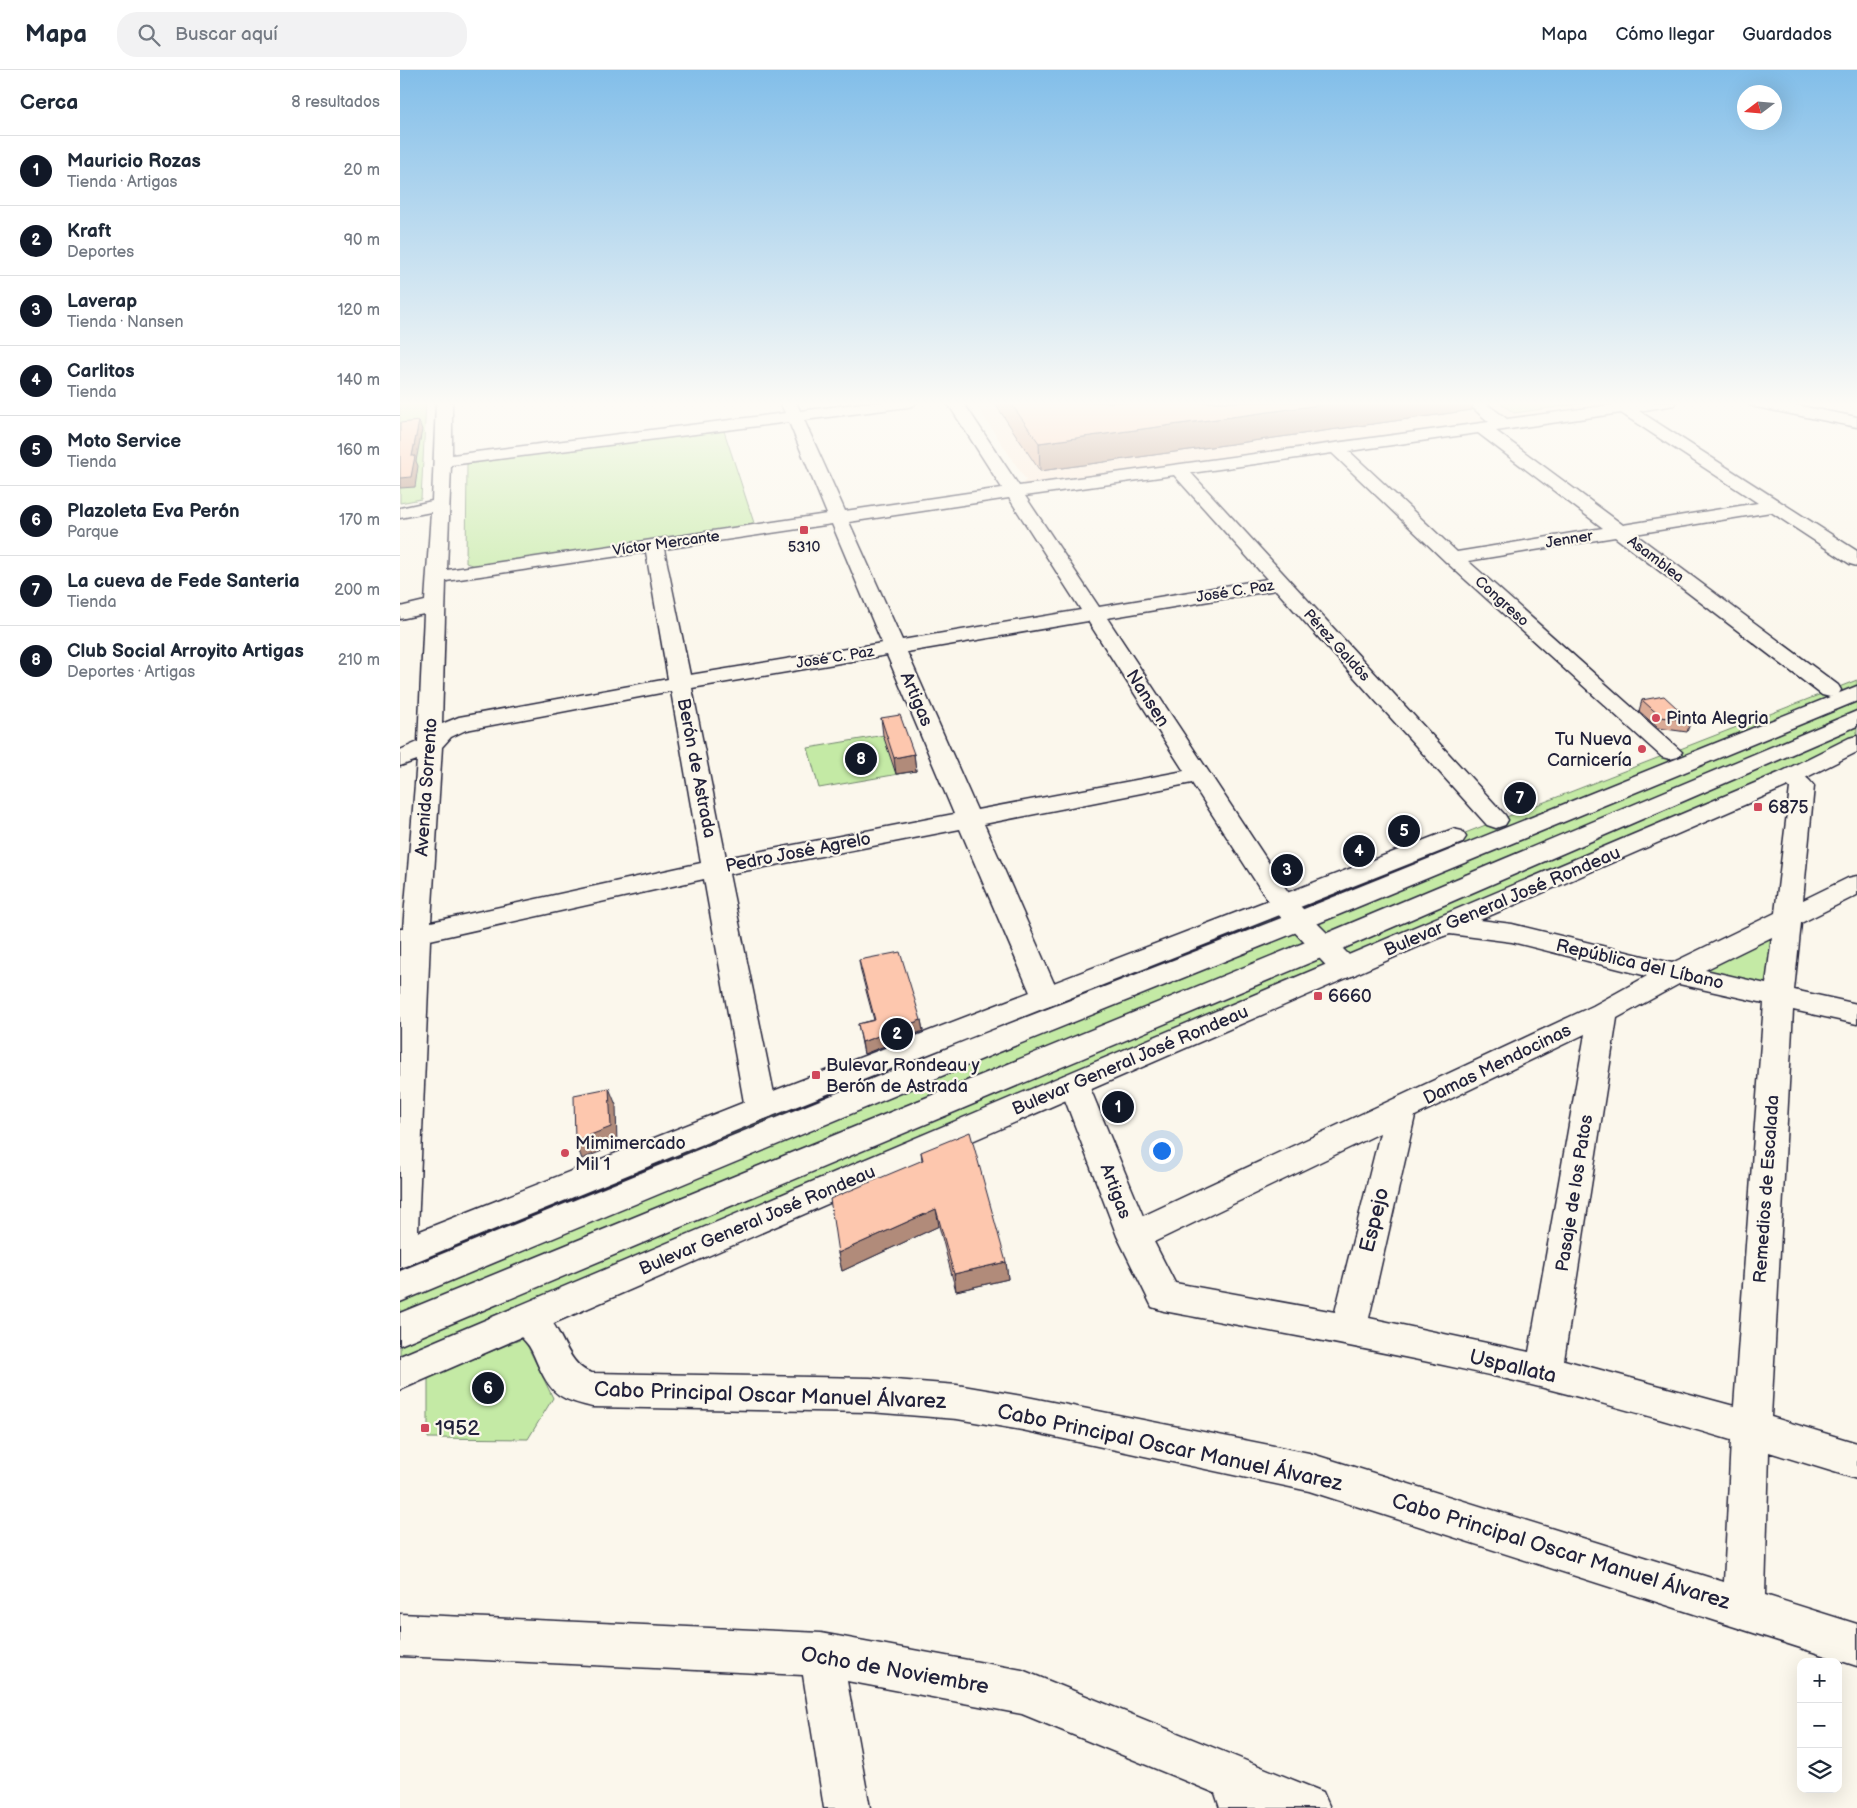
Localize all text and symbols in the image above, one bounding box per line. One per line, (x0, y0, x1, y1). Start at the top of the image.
search box (117, 12, 467, 57)
text: Mapa (25, 20, 87, 49)
icon: search (135, 21, 163, 49)
text: Buscar aquí (175, 23, 278, 46)
text: Mapa (1541, 24, 1587, 45)
text: Cómo llegar (1615, 24, 1714, 45)
text: Guardados (1742, 24, 1832, 45)
north arrow (1737, 85, 1782, 130)
text: Cerca (20, 90, 78, 115)
text: 8 resultados (291, 93, 380, 112)
text: Mauricio Rozas (67, 150, 201, 173)
text: 1 (33, 161, 39, 180)
text: 20 m (344, 161, 380, 180)
text: Tienda · Artigas (67, 173, 178, 192)
text: Kraft (67, 220, 111, 243)
text: 2 (31, 231, 41, 250)
text: 90 m (344, 231, 380, 250)
text: Deportes (67, 243, 134, 262)
text: Laverap (67, 290, 137, 313)
text: 3 (31, 301, 41, 320)
text: 120 m (337, 301, 380, 320)
text: Tienda · Nansen (67, 313, 183, 332)
text: Carlitos (67, 360, 135, 383)
text: 4 (31, 371, 41, 390)
text: 140 m (337, 371, 380, 390)
text: Tienda (67, 383, 116, 402)
text: Moto Service (67, 430, 181, 453)
text: 5 (31, 441, 41, 460)
text: 160 m (337, 441, 380, 460)
text: Tienda (67, 453, 116, 472)
text: Plazoleta Eva Perón (67, 500, 240, 523)
text: 6 (31, 511, 41, 530)
text: 170 m (339, 511, 380, 530)
text: Parque (67, 523, 119, 542)
marker: 5310 (798, 524, 810, 536)
street label: Jenner (1544, 526, 1595, 553)
street label: Víctor Mercante (611, 527, 721, 560)
street label: Asamblea (1624, 532, 1688, 587)
place label: 5310 (788, 538, 820, 557)
text: La cueva de Fede Santeria (67, 570, 300, 593)
street label: Congreso (1471, 572, 1533, 631)
street label: José C. Paz (1195, 576, 1276, 607)
text: 7 (32, 581, 40, 600)
text: 200 m (334, 581, 380, 600)
text: Tienda (67, 593, 116, 612)
street label: Pérez Galdós (1299, 605, 1374, 686)
text: Club Social Arroyito Artigas (67, 640, 304, 663)
street label: José C. Paz (795, 642, 876, 673)
text: 8 (31, 651, 41, 670)
text: 210 m (338, 651, 380, 670)
text: Deportes · Artigas (67, 663, 195, 682)
street label: Nansen (1121, 666, 1174, 731)
street label: Artigas (896, 669, 937, 730)
street label: Berón de Astrada (673, 696, 720, 840)
place label: Pinta Alegria (1666, 708, 1769, 729)
marker: Pinta Alegria (1650, 712, 1662, 724)
street label: Avenida Sorrento (411, 717, 442, 857)
place label: Tu Nueva Carnicería (1547, 729, 1632, 771)
pin: 8 (845, 740, 877, 778)
marker: Tu Nueva Carnicería (1636, 743, 1648, 755)
pin: 7 (1504, 779, 1536, 817)
place label: 6875 (1768, 797, 1809, 818)
marker: 6875 (1752, 801, 1764, 813)
pin: 5 (1388, 812, 1420, 850)
street label: Pedro José Agrelo (724, 828, 873, 877)
pin: 4 (1343, 832, 1375, 870)
street label: Bulevar General José Rondeau (1381, 842, 1623, 961)
pin: 3 (1271, 851, 1303, 889)
street label: República del Líbano (1554, 935, 1726, 994)
place label: 6660 (1328, 986, 1372, 1007)
marker: 6660 (1312, 990, 1324, 1002)
street label: Bulevar General José Rondeau (1009, 1001, 1251, 1120)
pin: 2 (881, 1015, 913, 1053)
street label: Damas Mendocinas (1420, 1020, 1575, 1109)
place label: Bulevar Rondeau y Berón de Astrada (826, 1055, 980, 1097)
marker: Bulevar Rondeau y Berón de Astrada (810, 1069, 822, 1081)
pin: 1 (1102, 1088, 1134, 1126)
street label: Remedios de Escalada (1749, 1094, 1784, 1284)
street label: Pasaje de los Patos (1552, 1113, 1597, 1273)
place label: Mimimercado Mil 1 (575, 1133, 686, 1175)
your location (1149, 1138, 1175, 1164)
marker: Mimimercado Mil 1 (559, 1147, 571, 1159)
street label: Bulevar General José Rondeau (636, 1161, 878, 1280)
street label: Artigas (1096, 1161, 1136, 1222)
street label: Espejo (1354, 1185, 1395, 1255)
street label: Uspallata (1467, 1344, 1559, 1389)
pin: 6 (472, 1369, 504, 1407)
street label: Cabo Principal Oscar Manuel Álvarez (593, 1377, 947, 1414)
street label: Cabo Principal Oscar Manuel Álvarez (995, 1399, 1346, 1497)
place label: 1952 (435, 1416, 480, 1441)
marker: 1952 (419, 1422, 431, 1434)
street label: Cabo Principal Oscar Manuel Álvarez (1389, 1488, 1734, 1615)
street label: Ocho de Noviembre (799, 1642, 991, 1699)
map controls (1797, 1658, 1842, 1793)
button: + (1797, 1658, 1842, 1703)
button: − (1797, 1703, 1842, 1748)
button: layers (1797, 1748, 1842, 1793)

